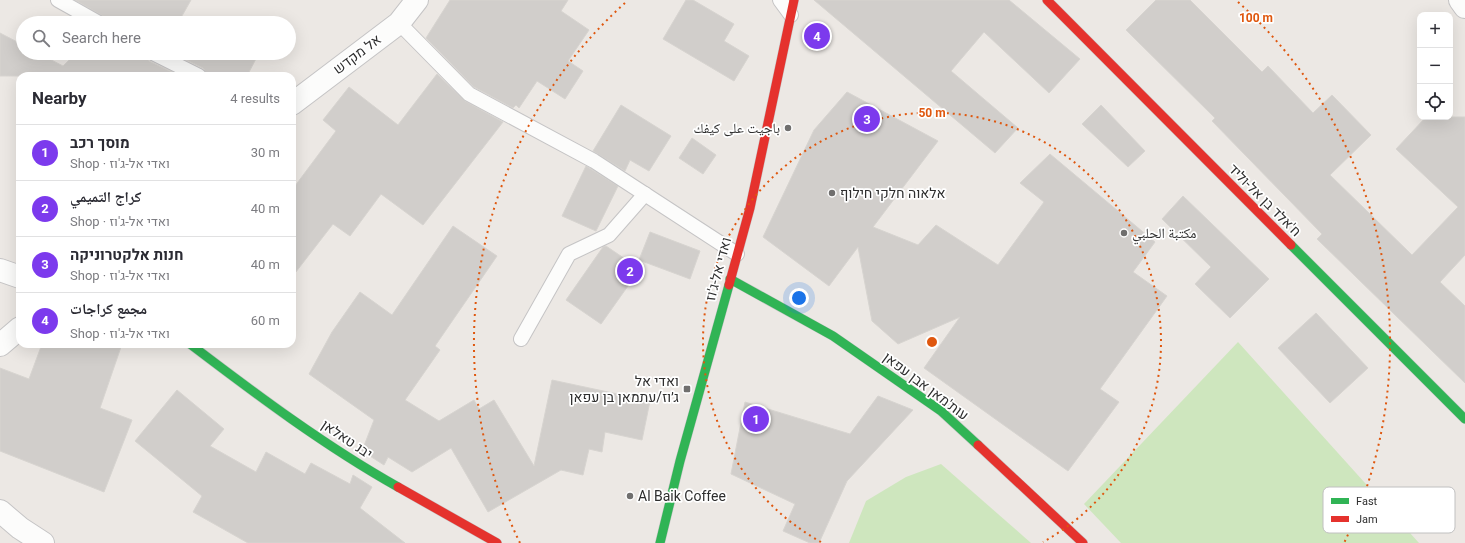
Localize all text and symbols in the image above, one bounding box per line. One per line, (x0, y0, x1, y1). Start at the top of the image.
text: 100 m (1239, 11, 1273, 25)
map controls (1417, 12, 1453, 120)
button: + (1417, 12, 1453, 48)
search box (16, 16, 296, 60)
pin: 4 (804, 21, 830, 51)
icon: search (30, 27, 52, 49)
text: Search here (62, 29, 141, 47)
street label: אל מקדש (330, 31, 384, 77)
button: − (1417, 48, 1453, 84)
button: locate (1417, 84, 1453, 120)
text: Nearby (32, 88, 87, 108)
text: 4 results (230, 91, 280, 106)
pin: 3 (854, 104, 880, 134)
text: 50 m (918, 106, 946, 120)
place label: باجيت على كيفك (694, 120, 780, 137)
marker: باجيت على كيفك (783, 123, 793, 133)
text: מוסך רכב (70, 134, 130, 152)
text: 1 (41, 145, 49, 160)
text: 30 m (251, 145, 280, 160)
text: Shop · ואדי אל-ג'וז (70, 156, 170, 171)
street label: ח'אלד בן אל-וליד (1226, 161, 1304, 239)
place label: אלאוה חלקי חילוף (840, 185, 945, 201)
text: كراج التميمي (70, 188, 141, 206)
marker: אלאוה חלקי חילוף (827, 188, 837, 198)
text: 2 (41, 201, 49, 216)
text: 40 m (251, 201, 280, 216)
text: Shop · ואדי אל-ג'וז (70, 214, 170, 229)
place label: مكتبة الحلبي (1132, 225, 1197, 245)
marker: مكتبة الحلبي (1119, 228, 1129, 238)
street label: ואדי אל-ג'וז (702, 235, 734, 303)
text: חנות אלקטרוניקה (70, 246, 183, 264)
pin: 2 (617, 256, 643, 286)
text: 3 (41, 257, 49, 272)
text: 40 m (251, 257, 280, 272)
text: Shop · ואדי אל-ג'וז (70, 268, 170, 283)
your location (789, 288, 809, 308)
text: مجمع كراجات (70, 300, 147, 318)
text: 4 (41, 313, 49, 328)
text: 60 m (251, 313, 280, 328)
text: Shop · ואדי אל-ג'וז (70, 326, 170, 341)
centre of rings (925, 335, 939, 349)
street label: עות'מאן אבן עפאן (880, 349, 972, 423)
place label: ואדי אל ג׳וז/עתמאן בן עפאן (569, 373, 679, 405)
marker: ואדי אל ג׳וז/עתמאן בן עפאן (682, 384, 692, 394)
pin: 1 (743, 404, 769, 434)
street label: יבנ טאלאן (318, 416, 376, 462)
legend (1323, 487, 1455, 533)
place label: Al Baik Coffee (638, 488, 726, 504)
marker: Al Baik Coffee (625, 491, 635, 501)
text: Fast (1356, 495, 1378, 508)
text: Jam (1356, 513, 1378, 526)

